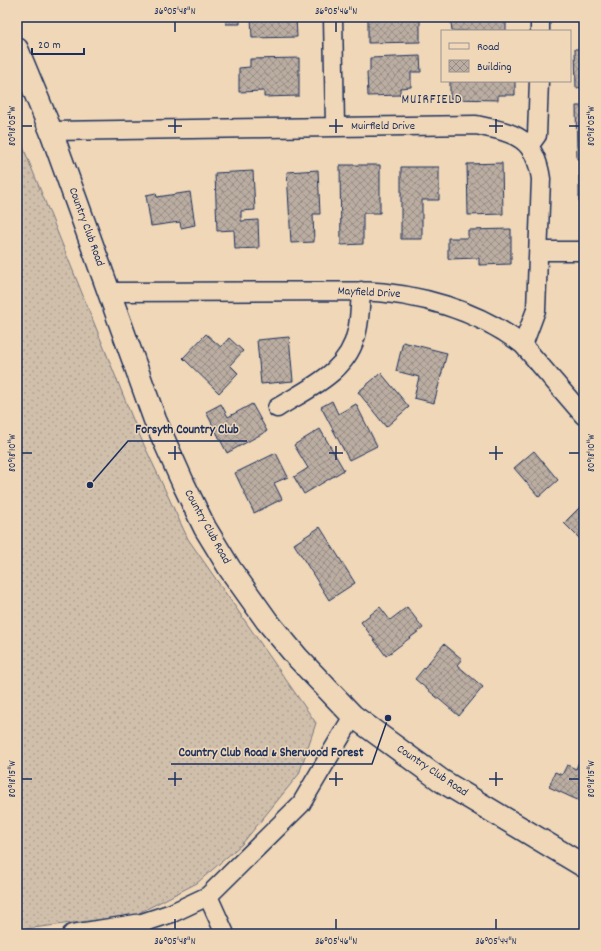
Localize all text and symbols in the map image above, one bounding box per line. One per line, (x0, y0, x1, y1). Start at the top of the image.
text: 36°05'48"N (154, 5, 196, 19)
text: 36°05'46"N (315, 5, 357, 19)
scale bar (32, 30, 84, 56)
legend (441, 30, 571, 82)
text: 20 m (38, 37, 61, 54)
text: Road (477, 39, 499, 56)
text: Building (477, 59, 512, 76)
district label: MUIRFIELD (401, 91, 463, 110)
text: 80°18'05"W (6, 106, 20, 146)
text: 80°18'05"W (585, 106, 599, 146)
street label: Muirfield Drive (351, 118, 415, 135)
street label: Country Club Road (64, 185, 108, 269)
street label: Mayfield Drive (337, 283, 401, 303)
callout: Forsyth Country Club (128, 416, 247, 441)
text: Forsyth Country Club (135, 421, 239, 440)
text: 80°18'10"W (6, 434, 20, 472)
text: 80°18'10"W (585, 434, 599, 472)
street label: Country Club Road (179, 487, 235, 567)
callout: Country Club Road & Sherwood Forest (171, 739, 372, 764)
street label: Country Club Road (393, 741, 471, 801)
text: Country Club Road & Sherwood Forest (178, 744, 364, 763)
text: 80°18'15"W (6, 760, 20, 797)
text: 80°18'15"W (585, 760, 599, 797)
text: 36°05'48"N (154, 935, 196, 949)
text: 36°05'46"N (315, 935, 357, 949)
text: 36°05'44"N (475, 935, 517, 949)

